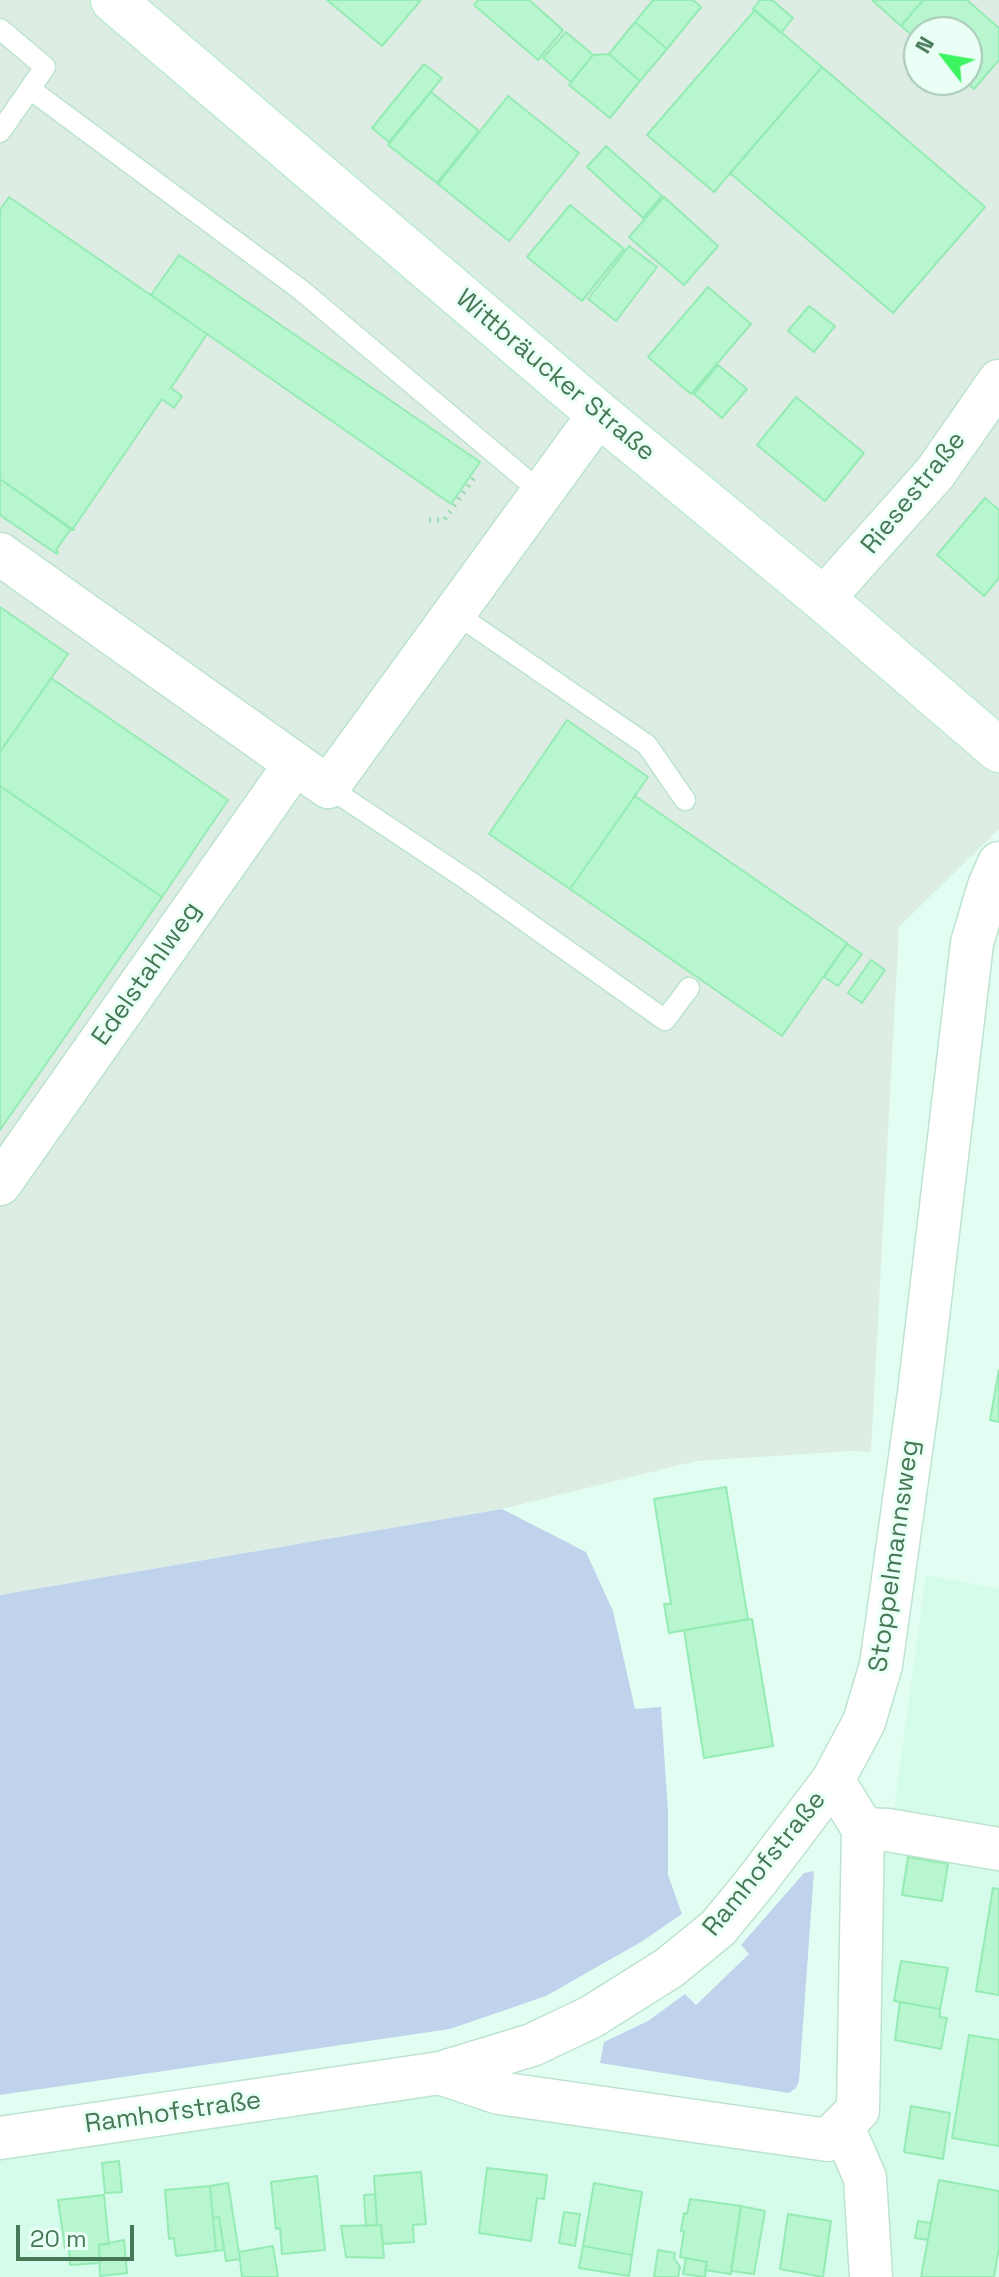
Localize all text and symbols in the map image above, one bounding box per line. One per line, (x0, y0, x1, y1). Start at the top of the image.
north arrow (903, 16, 983, 96)
text: N (908, 31, 940, 58)
street label: Wittbräucker Straße (449, 283, 661, 469)
street label: Riesestraße (855, 425, 973, 561)
street label: Edelstahlweg (86, 896, 208, 1052)
street label: Stoppelmannsweg (863, 1438, 927, 1674)
street label: Ramhofstraße (697, 1785, 833, 1943)
street label: Ramhofstraße (83, 2085, 263, 2141)
scale bar (20, 2209, 138, 2259)
text: 20 m (30, 2223, 87, 2254)

